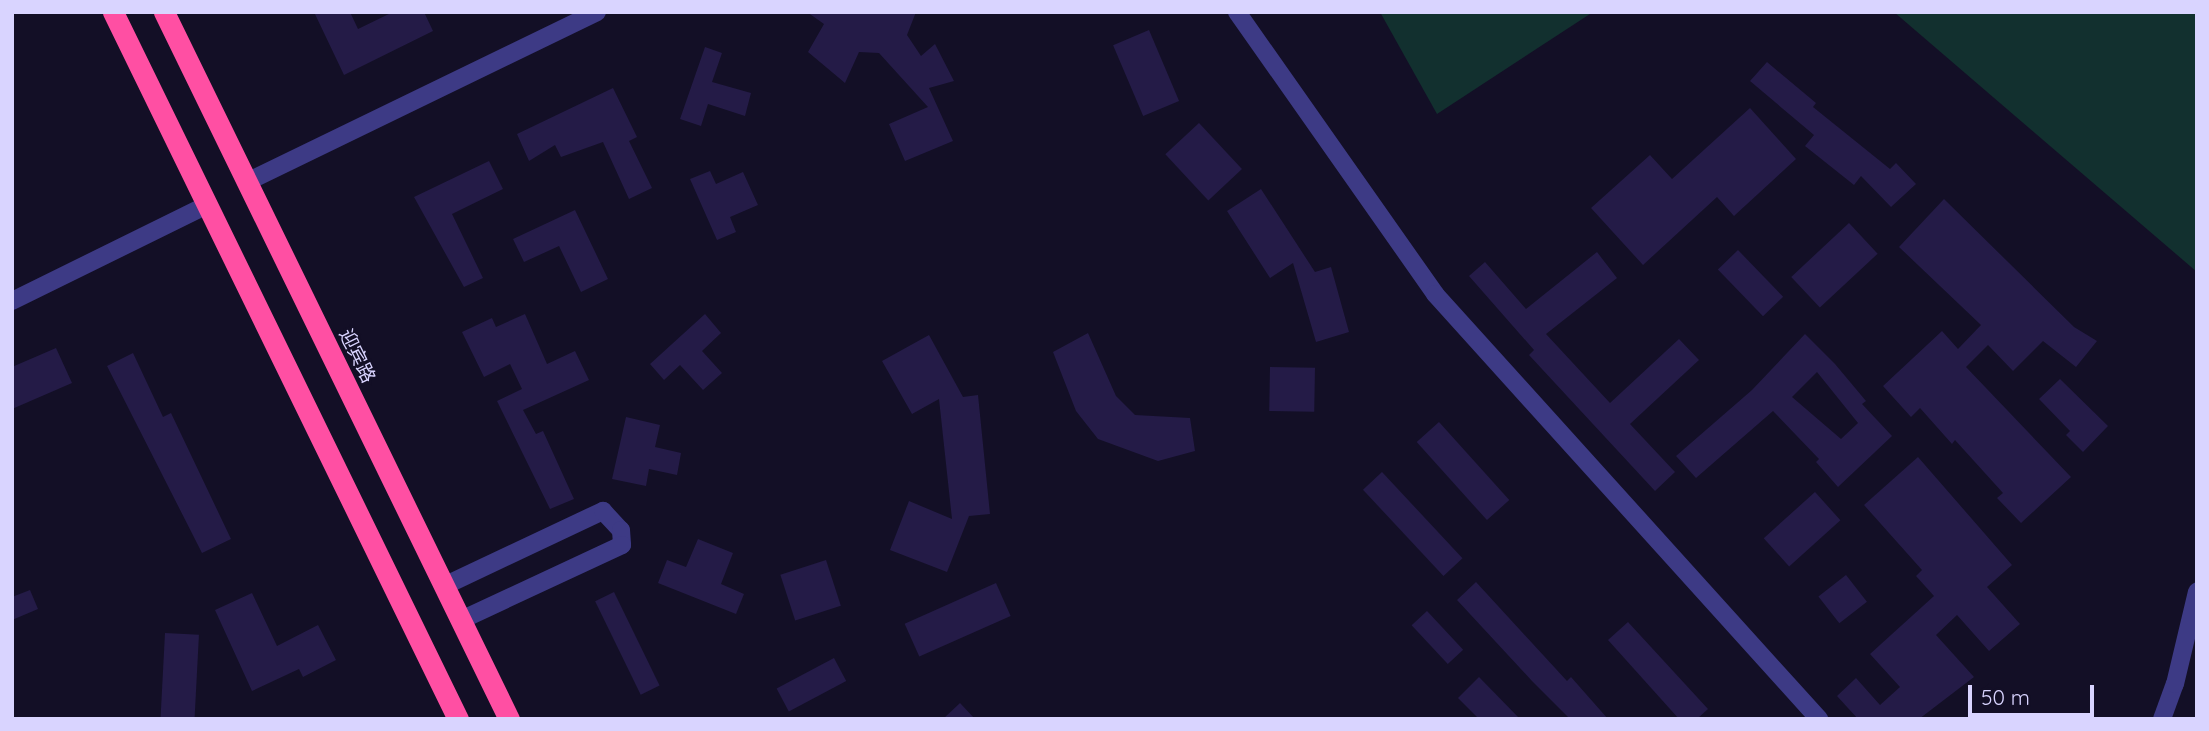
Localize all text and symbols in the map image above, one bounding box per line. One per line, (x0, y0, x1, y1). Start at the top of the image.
street label: 迎宾路 (334, 325, 380, 387)
scale bar (1971, 672, 2097, 716)
text: 50 m (1981, 684, 2030, 710)

